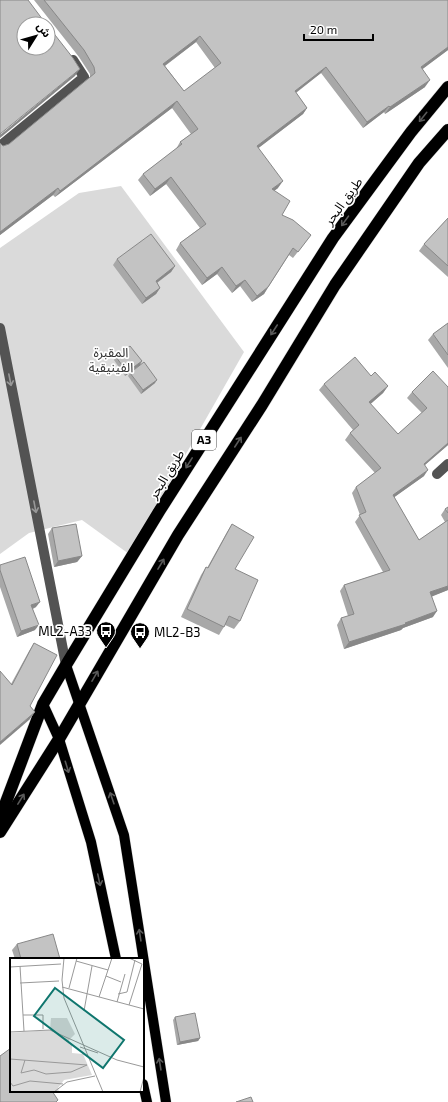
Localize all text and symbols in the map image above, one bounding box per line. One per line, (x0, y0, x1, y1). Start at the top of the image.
north arrow (16, 16, 56, 56)
scale bar (304, 16, 373, 42)
text: ش (34, 20, 54, 40)
text: 20 m (310, 22, 337, 36)
one-way arrow (419, 112, 428, 122)
street label: طريق البحر (320, 174, 367, 229)
one-way arrow (341, 216, 349, 227)
one-way arrow (270, 324, 278, 335)
park label: المقبرة الفينيقية (89, 344, 133, 375)
one-way arrow (7, 373, 15, 386)
road number: A3 (192, 430, 216, 450)
one-way arrow (234, 437, 242, 448)
street label: طريق البحر (144, 446, 188, 503)
one-way arrow (185, 457, 193, 469)
one-way arrow (31, 500, 39, 513)
one-way arrow (158, 558, 166, 570)
bus stop icon: ML2-A33 (95, 620, 117, 648)
bus stop icon: ML2-B3 (129, 621, 151, 649)
place label: ML2-A33 (38, 623, 92, 639)
place label: ML2-B3 (154, 624, 201, 640)
one-way arrow (92, 670, 100, 682)
one-way arrow (64, 760, 72, 772)
one-way arrow (107, 792, 115, 804)
one-way arrow (17, 793, 25, 805)
one-way arrow (95, 874, 103, 887)
one-way arrow (135, 929, 143, 942)
inset map (10, 958, 144, 1092)
one-way arrow (156, 1057, 164, 1070)

